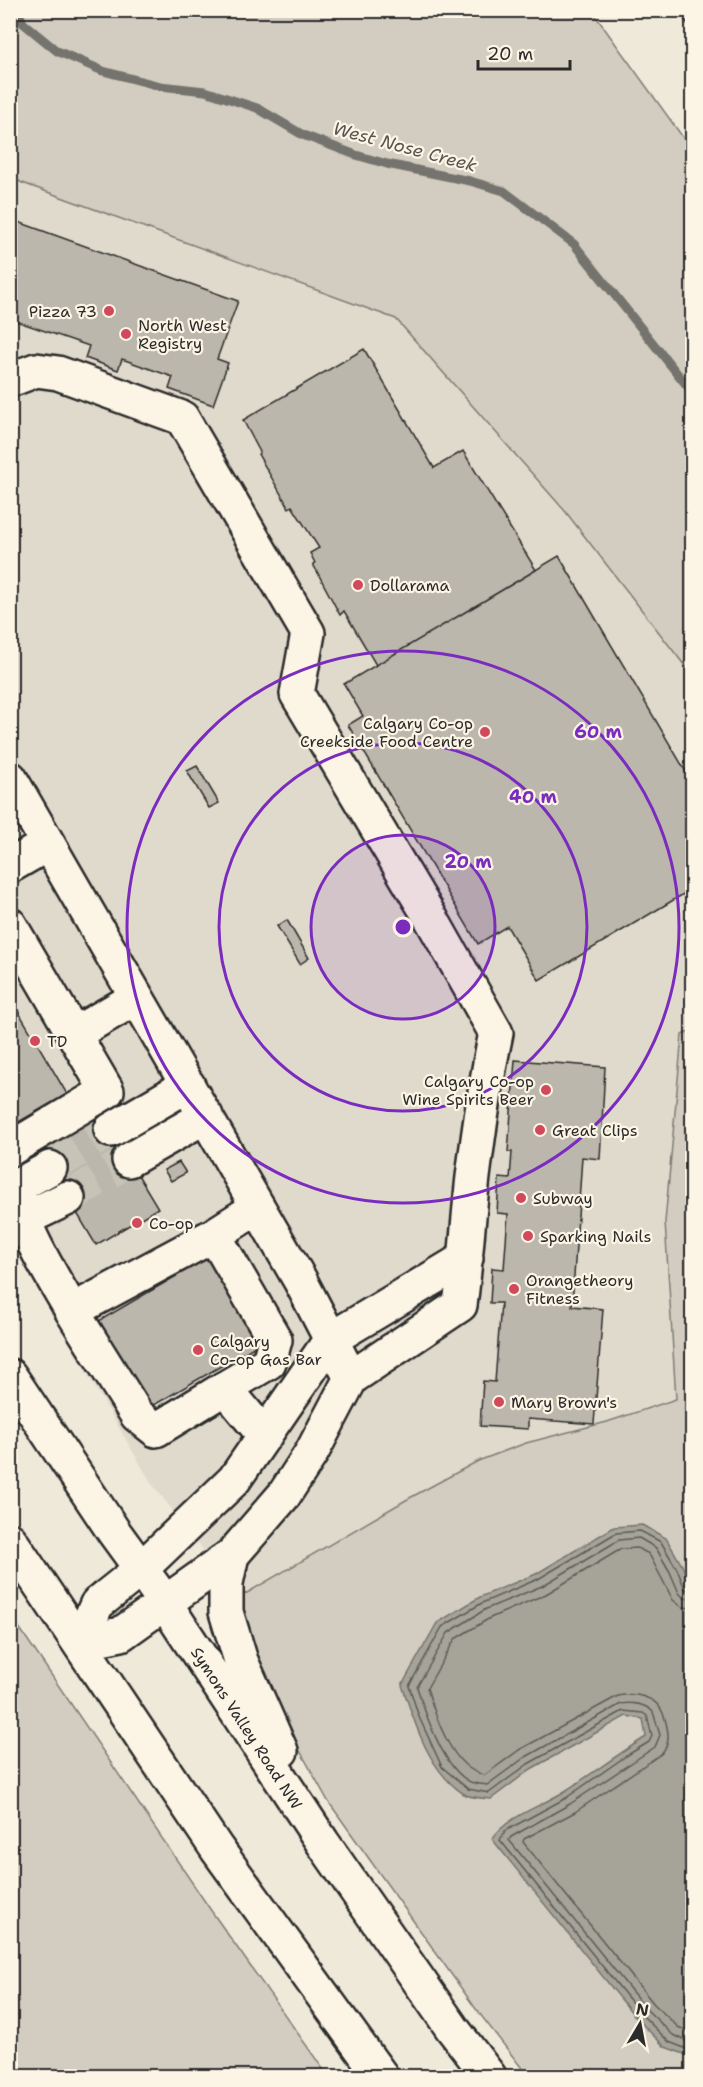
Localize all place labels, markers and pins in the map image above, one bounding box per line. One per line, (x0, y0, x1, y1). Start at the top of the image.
place label: Pizza 73 (29, 301, 97, 322)
marker: Pizza 73 (102, 304, 116, 318)
place label: North West Registry (138, 315, 227, 354)
marker: North West Registry (119, 327, 133, 341)
place label: Dollarama (370, 575, 449, 596)
marker: Dollarama (351, 578, 365, 592)
place label: Calgary Co-op Creekside Food Centre (300, 713, 473, 752)
marker: Calgary Co-op Creekside Food Centre (478, 725, 492, 739)
centre of rings (393, 917, 413, 937)
place label: TD (47, 1031, 67, 1052)
marker: TD (28, 1034, 42, 1048)
place label: Calgary Co-op Wine Spirits Beer (402, 1071, 534, 1110)
marker: Calgary Co-op Wine Spirits Beer (539, 1083, 553, 1097)
place label: Great Clips (552, 1120, 638, 1141)
marker: Great Clips (533, 1123, 547, 1137)
place label: Subway (533, 1188, 593, 1209)
marker: Subway (514, 1191, 528, 1205)
place label: Co-op (149, 1213, 194, 1234)
marker: Co-op (130, 1216, 144, 1230)
place label: Sparking Nails (540, 1226, 651, 1247)
marker: Sparking Nails (521, 1229, 535, 1243)
place label: Orangetheory Fitness (526, 1270, 633, 1309)
marker: Orangetheory Fitness (507, 1282, 521, 1296)
place label: Calgary Co-op Gas Bar (210, 1331, 322, 1370)
marker: Calgary Co-op Gas Bar (191, 1343, 205, 1357)
place label: Mary Brown's (511, 1392, 617, 1413)
marker: Mary Brown's (492, 1395, 506, 1409)

